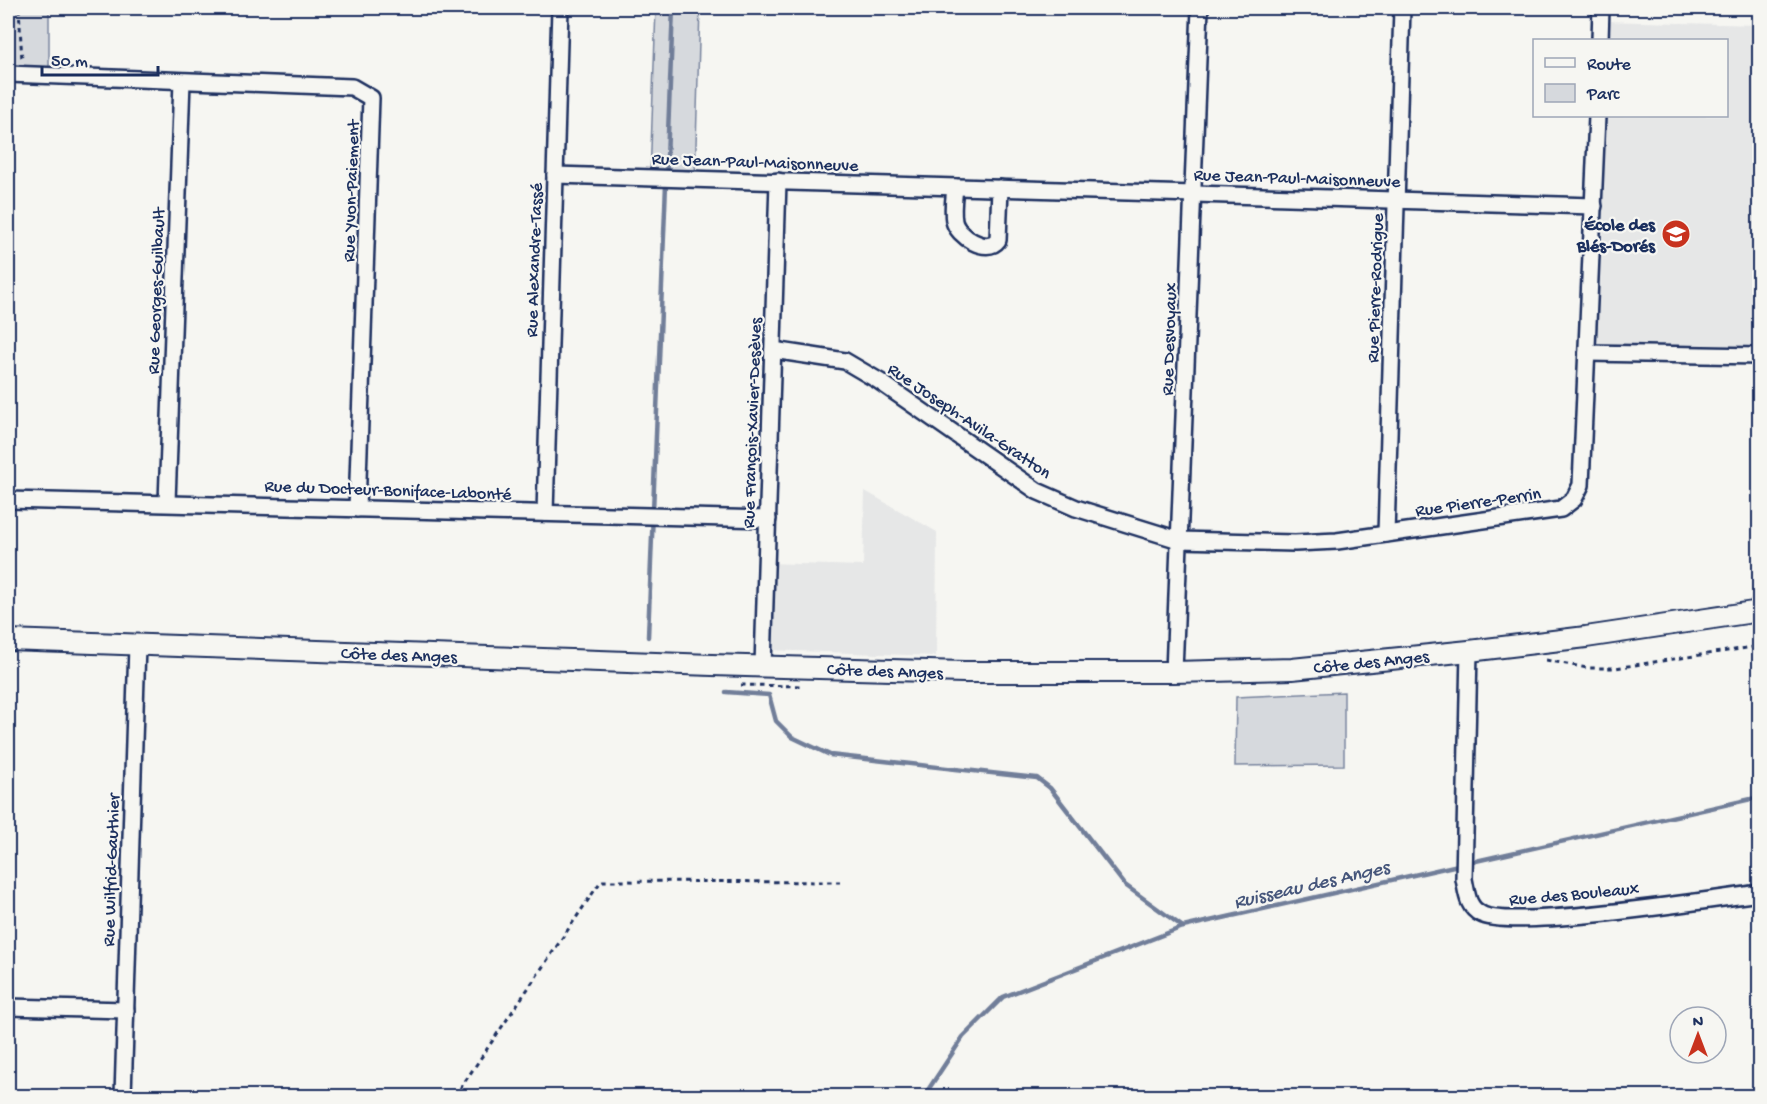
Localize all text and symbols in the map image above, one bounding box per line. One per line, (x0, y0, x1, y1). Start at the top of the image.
scale bar (42, 39, 158, 77)
legend (1533, 39, 1728, 117)
text: 50 m (51, 52, 88, 73)
text: Route (1587, 55, 1632, 76)
text: Parc (1586, 85, 1620, 106)
street label: Rue Yvon-Paiement (340, 118, 366, 263)
street label: Rue Jean-Paul-Maisonneuve (651, 149, 859, 178)
street label: Rue Jean-Paul-Maisonneuve (1193, 165, 1401, 194)
street label: Rue Alexandre-Tassé (522, 182, 549, 338)
street label: Rue Georges-Guilbault (144, 206, 171, 375)
street label: Rue Pierre-Rodrigue (1363, 212, 1390, 363)
place label: École des Blés-Dorés (1576, 215, 1656, 258)
school or university icon: École des Blés-Dorés (1660, 218, 1692, 250)
street label: Rue Desvoyaux (1158, 282, 1183, 396)
street label: Rue François-Xavier-Desèves (739, 316, 768, 529)
street label: Rue Joseph-Avila-Gratton (883, 359, 1055, 485)
street label: Rue du Docteur-Boniface-Labonté (264, 477, 512, 506)
street label: Rue Pierre-Perrin (1414, 484, 1543, 523)
street label: Côte des Anges (341, 644, 459, 669)
street label: Côte des Anges (1312, 647, 1431, 680)
street label: Côte des Anges (827, 660, 945, 685)
street label: Rue Wilfrid-Gauthier (99, 792, 126, 947)
water label: Ruisseau des Anges (1232, 857, 1393, 915)
street label: Rue des Bouleaux (1508, 879, 1641, 912)
north arrow (1668, 1005, 1728, 1065)
text: N (1693, 1014, 1704, 1033)

